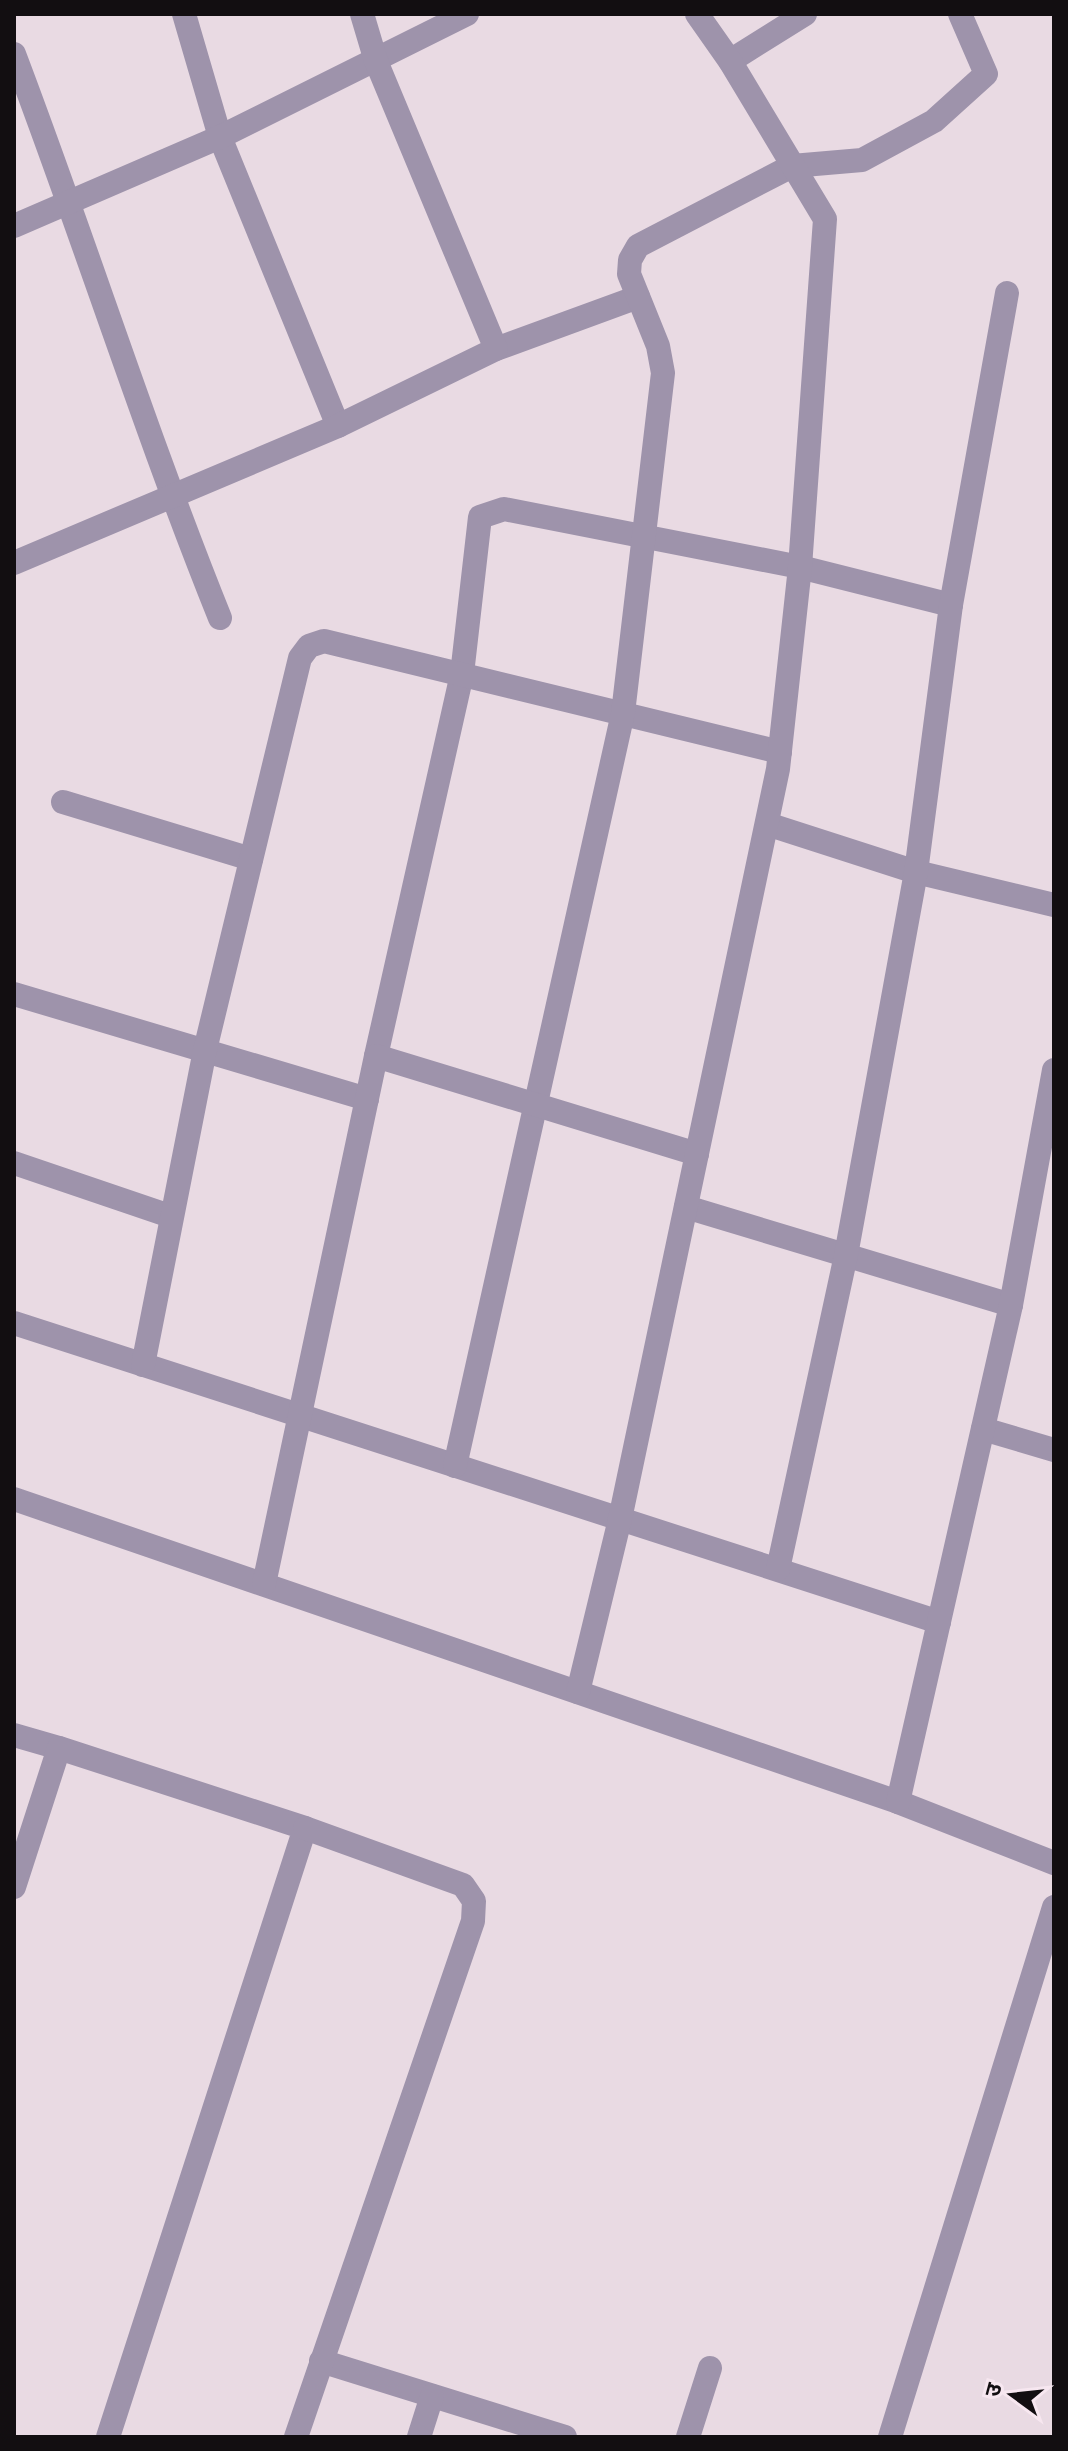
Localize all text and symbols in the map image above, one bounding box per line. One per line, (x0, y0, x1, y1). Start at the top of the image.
north arrow (972, 2355, 1052, 2435)
text: उ (977, 2379, 1008, 2400)

